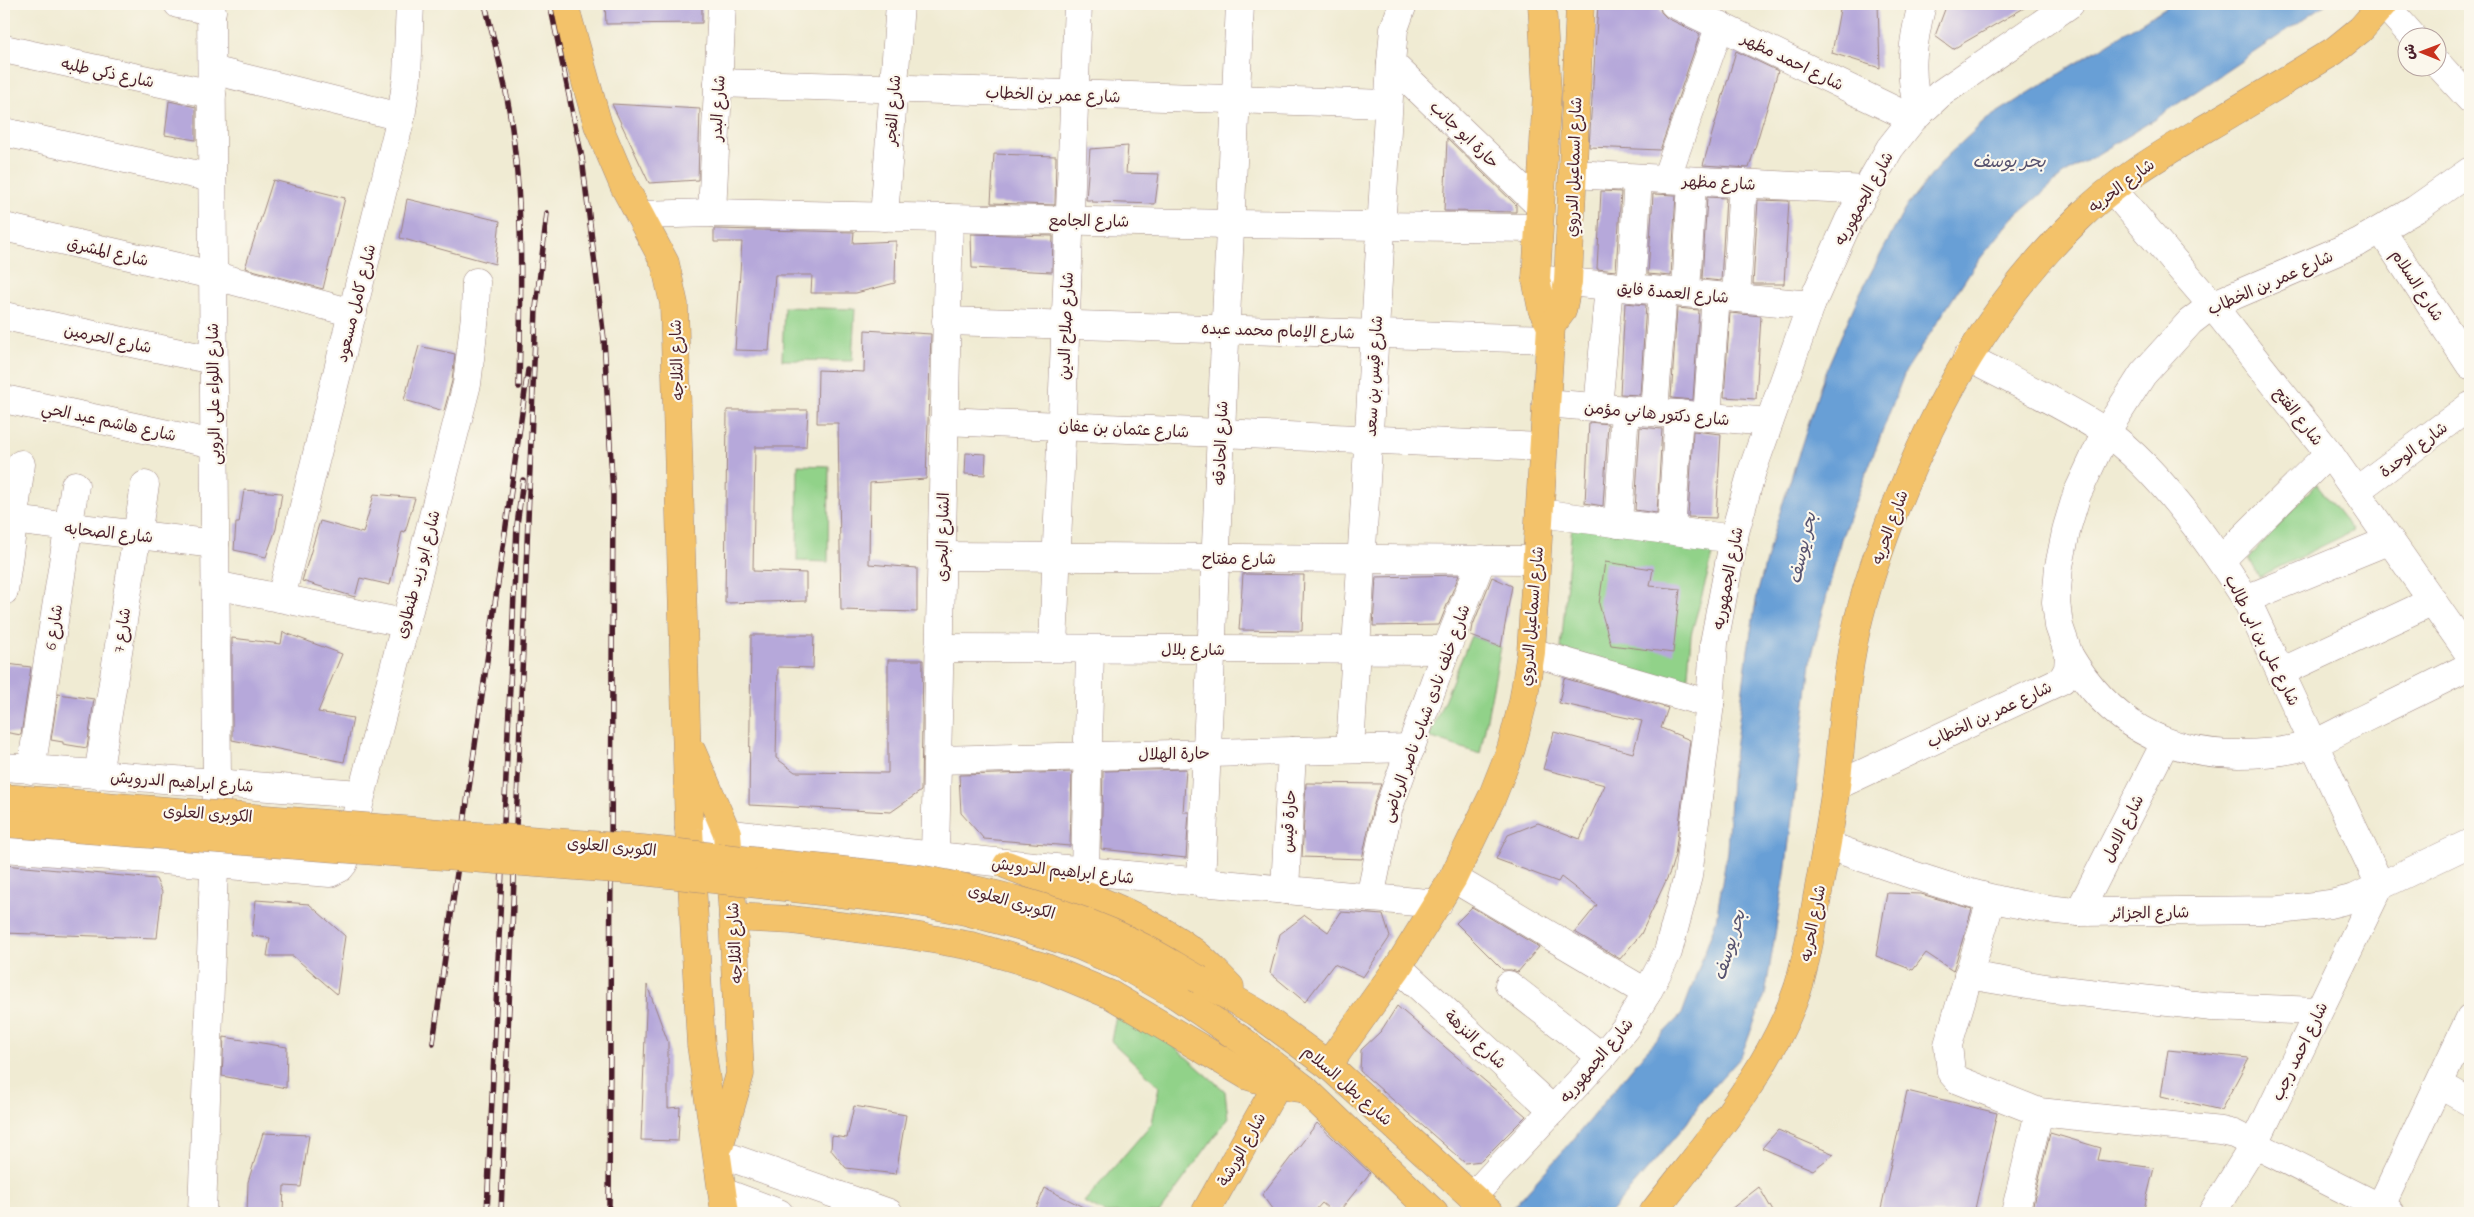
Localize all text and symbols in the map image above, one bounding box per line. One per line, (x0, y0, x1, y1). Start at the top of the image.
street label: شارع احمد مظهر (1735, 27, 1847, 98)
north arrow (2396, 28, 2446, 78)
text: ش (2400, 44, 2421, 60)
street label: شارع ذكى طلبه (59, 52, 156, 96)
street label: شارع البدر (705, 74, 733, 144)
street label: شارع الفجر (879, 74, 908, 148)
street label: شارع عمر بن الخطاب (985, 82, 1121, 110)
street label: حارة ابو جانب (1423, 96, 1504, 175)
street label: شارع اسماعيل الدروي (1561, 97, 1589, 238)
street label: شارع الجمهوريه (1829, 148, 1900, 250)
water label: بحر يوسف (1973, 150, 2046, 176)
street label: شارع الحريه (2084, 154, 2160, 220)
street label: شارع مظهر (1680, 170, 1756, 198)
street label: شارع الجامع (1048, 209, 1129, 235)
street label: شارع المشرق (65, 232, 151, 274)
street label: شارع كامل مسعود (331, 242, 383, 365)
street label: شارع عمر بن الخطاب (2204, 245, 2338, 322)
street label: شارع السلام (2384, 245, 2449, 327)
street label: شارع صلاح الدين (1053, 271, 1081, 381)
street label: شارع العمدة فايق (1616, 277, 1730, 311)
street label: شارع قيس بن سعد (1360, 315, 1390, 437)
street label: شارع الإمام محمد عبده (1201, 317, 1355, 347)
street label: شارع الحرمين (62, 319, 154, 361)
street label: شارع الثلاجه (665, 319, 691, 401)
street label: شارع اللواء على الروبى (202, 323, 228, 465)
street label: شارع الفتح (2267, 383, 2328, 452)
street label: شارع هاشم عبد الحي (39, 397, 178, 450)
street label: شارع دكتور هاني مؤمن (1583, 397, 1730, 434)
street label: شارع الحادقه (1209, 400, 1235, 486)
street label: شارع عثمان بن عفان (1058, 415, 1190, 445)
street label: شارع الوحدة (2375, 417, 2454, 484)
street label: شارع الحريه (1866, 487, 1915, 568)
street label: الشارع البحرى (931, 492, 957, 582)
street label: شارع ابو زيد طنطاوى (390, 508, 448, 641)
water label: بحر يوسف (1783, 509, 1825, 587)
street label: شارع الصحابه (63, 517, 154, 551)
street label: شارع الجمهوريه (1707, 525, 1751, 632)
street label: شارع اسماعيل الدروي (1515, 545, 1551, 687)
street label: شارع مفتاح (1202, 548, 1276, 572)
street label: شارع على بن ابى طالب (2218, 571, 2305, 711)
street label: شارع خلف نادى شباب ناصر الرياضى (1376, 601, 1478, 826)
street label: شارع 6 (40, 603, 70, 652)
street label: شارع 7 (108, 606, 138, 655)
street label: شارع بلال (1161, 639, 1225, 663)
street label: شارع عمر بن الخطاب (1923, 676, 2056, 755)
street label: حارة الهلال (1138, 742, 1210, 768)
street label: شارع ابراهيم الدرويش (110, 766, 254, 800)
street label: حارة قيس (1276, 789, 1304, 853)
street label: شارع الامل (2097, 791, 2151, 867)
street label: الكوبرى العلوى (162, 800, 253, 830)
street label: الكوبرى العلوى (566, 832, 658, 864)
street label: شارع ابراهيم الدرويش (990, 853, 1135, 891)
street label: الكوبرى العلوى (965, 879, 1058, 927)
street label: شارع الحريه (1795, 883, 1833, 964)
street label: شارع الجزائر (2108, 901, 2190, 927)
street label: شارع الثلاجه (722, 902, 750, 984)
water label: بحر يوسف (1708, 906, 1754, 984)
street label: شارع احمد رجب (2266, 998, 2335, 1105)
street label: شارع النزهة (1438, 1005, 1511, 1076)
street label: شارع الجمهوريه (1555, 1014, 1640, 1109)
street label: شارع بطل السلام (1297, 1041, 1397, 1132)
street label: شارع الورشة (1213, 1109, 1273, 1191)

